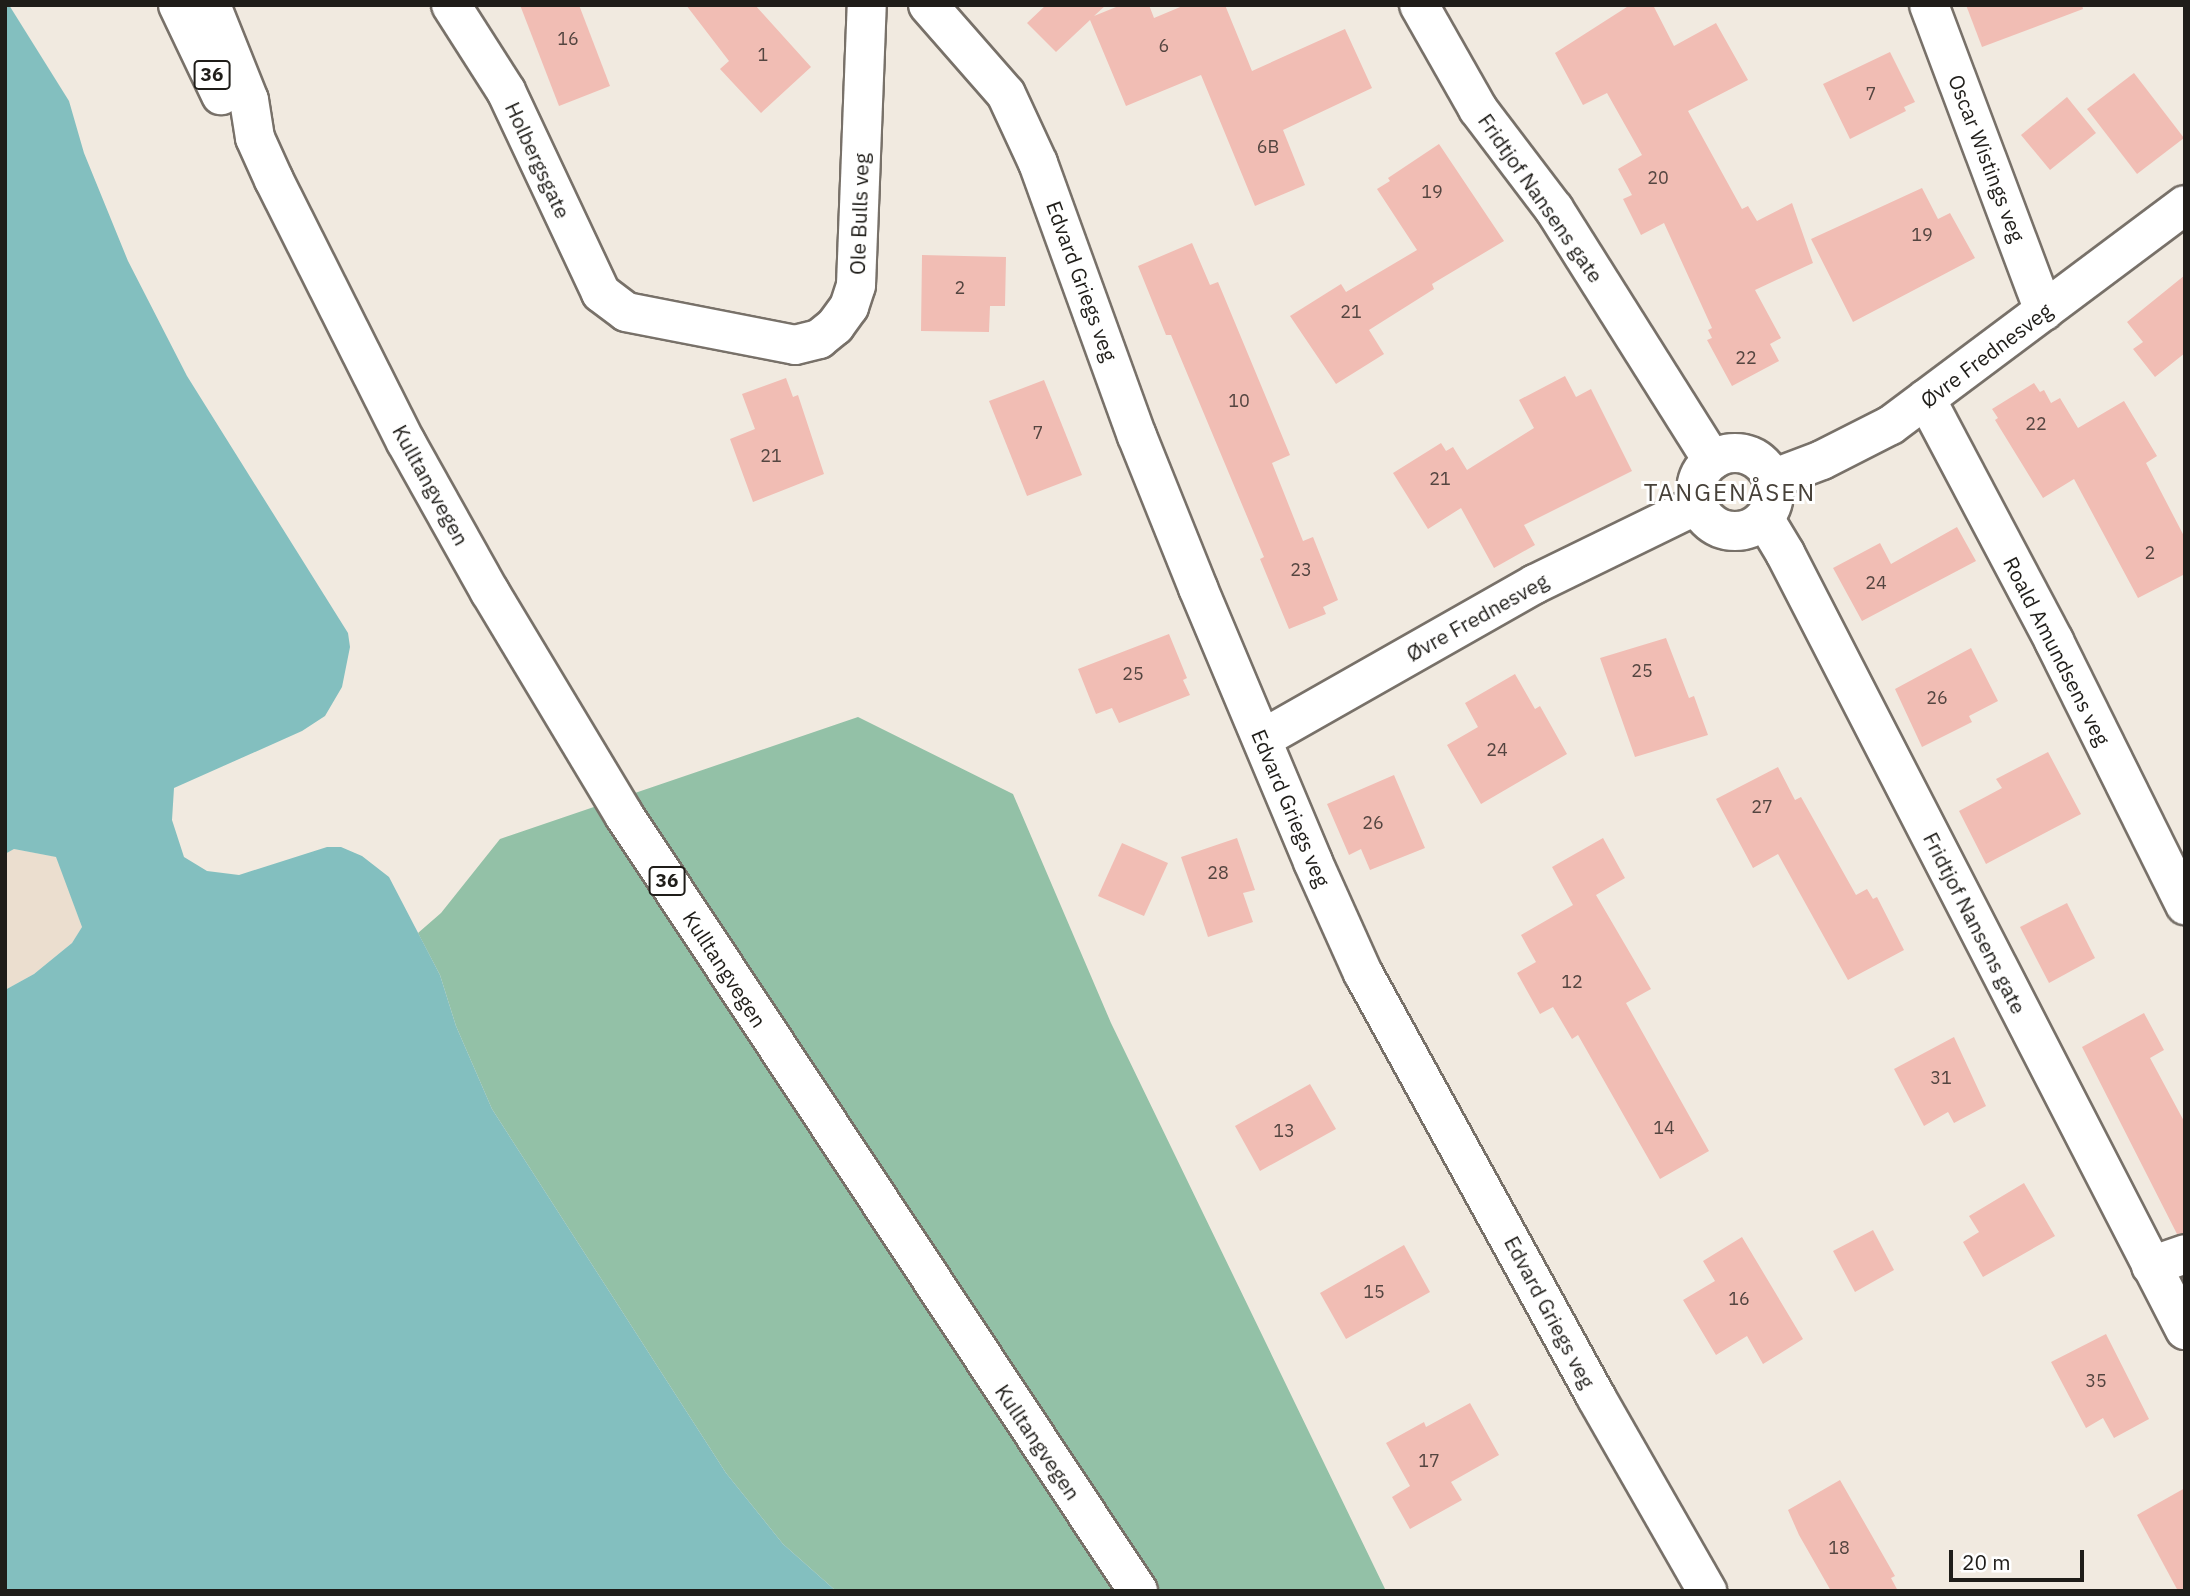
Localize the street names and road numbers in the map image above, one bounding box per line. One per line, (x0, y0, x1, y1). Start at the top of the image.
road number: 36 (193, 60, 231, 90)
street label: Oscar Wistings veg (1943, 71, 2031, 245)
street label: Holbergsgate (500, 98, 576, 222)
street label: Fridtjof Nansens gate (1473, 109, 1609, 287)
street label: Ole Bulls veg (844, 153, 874, 275)
street label: Edvard Griegs veg (1041, 198, 1123, 364)
street label: Øvre Frednesveg (1915, 297, 2057, 413)
street label: Kulltangvegen (388, 420, 474, 550)
street label: Roald Amundsens veg (1998, 552, 2116, 750)
street label: Øvre Frednesveg (1402, 568, 1552, 666)
street label: Edvard Griegs veg (1246, 726, 1336, 890)
street label: Fridtjof Nansens gate (1918, 828, 2032, 1018)
road number: 36 (648, 866, 686, 897)
street label: Kulltangvegen (678, 906, 772, 1032)
street label: Edvard Griegs veg (1499, 1232, 1601, 1392)
street label: Kulltangvegen (990, 1379, 1086, 1505)

